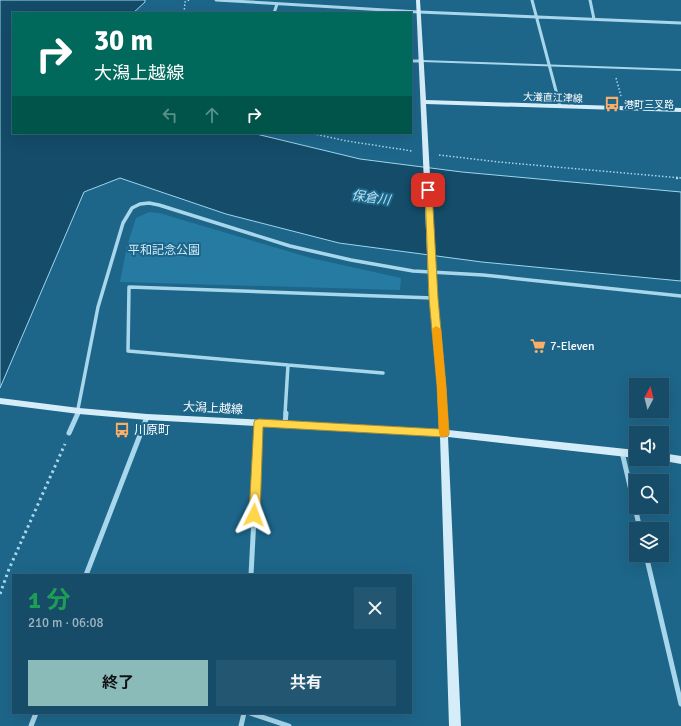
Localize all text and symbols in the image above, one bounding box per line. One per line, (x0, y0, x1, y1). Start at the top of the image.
text: 30 m (94, 24, 153, 58)
icon: right (28, 28, 80, 80)
text: 大潟上越線 (94, 62, 184, 84)
street label: 大瀁直江津線 (523, 91, 583, 105)
bus stop icon: 港町三叉路 (603, 95, 621, 113)
place label: 港町三叉路 (624, 99, 674, 111)
icon: left (159, 104, 181, 126)
icon: ahead (201, 104, 223, 126)
icon: right (243, 104, 265, 126)
pin (411, 173, 445, 207)
icon: arrive (417, 179, 439, 201)
water label: 保倉川 (350, 187, 393, 209)
park label: 平和記念公園 (128, 243, 200, 258)
supermarket icon: 7-Eleven (529, 337, 547, 355)
place label: 7-Eleven (550, 339, 595, 354)
north arrow (629, 378, 669, 418)
map controls (629, 378, 669, 562)
street label: 大潟上越線 (183, 399, 243, 418)
bus stop icon: 川原町 (113, 421, 131, 439)
place label: 川原町 (134, 423, 170, 438)
button: sound (629, 426, 669, 466)
button: search (629, 474, 669, 514)
position arrow (233, 494, 275, 536)
button: layers (629, 522, 669, 562)
text: 1 分 (28, 585, 70, 615)
button: close (354, 587, 396, 629)
text: 210 m · 06:08 (28, 615, 104, 631)
button: 終了 (28, 660, 208, 706)
button: 共有 (216, 660, 396, 706)

